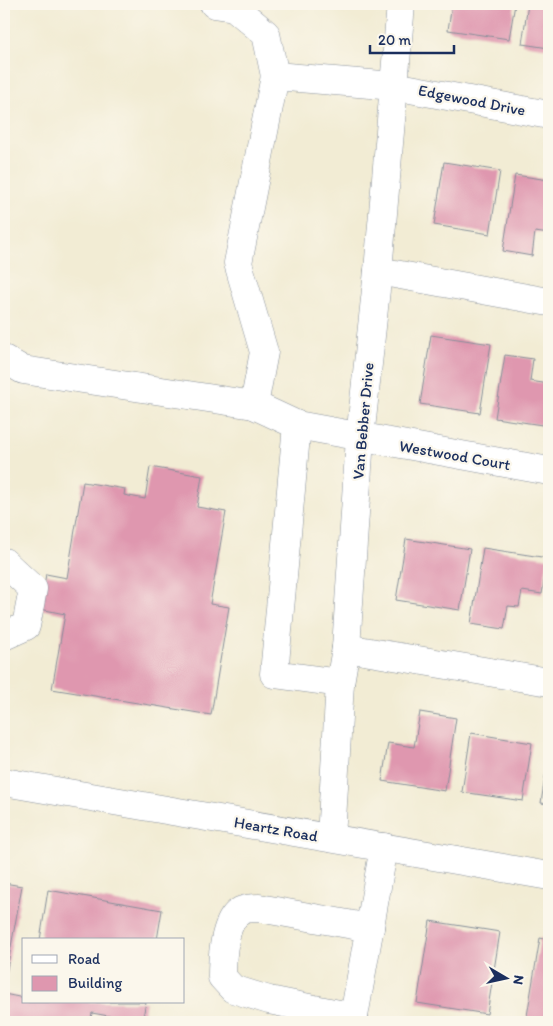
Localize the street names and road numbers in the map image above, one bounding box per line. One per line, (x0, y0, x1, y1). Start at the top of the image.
street label: Edgewood Drive (417, 80, 527, 120)
street label: Van Bebber Drive (348, 362, 378, 480)
street label: Westwood Court (398, 436, 512, 474)
street label: Heartz Road (233, 812, 320, 846)

